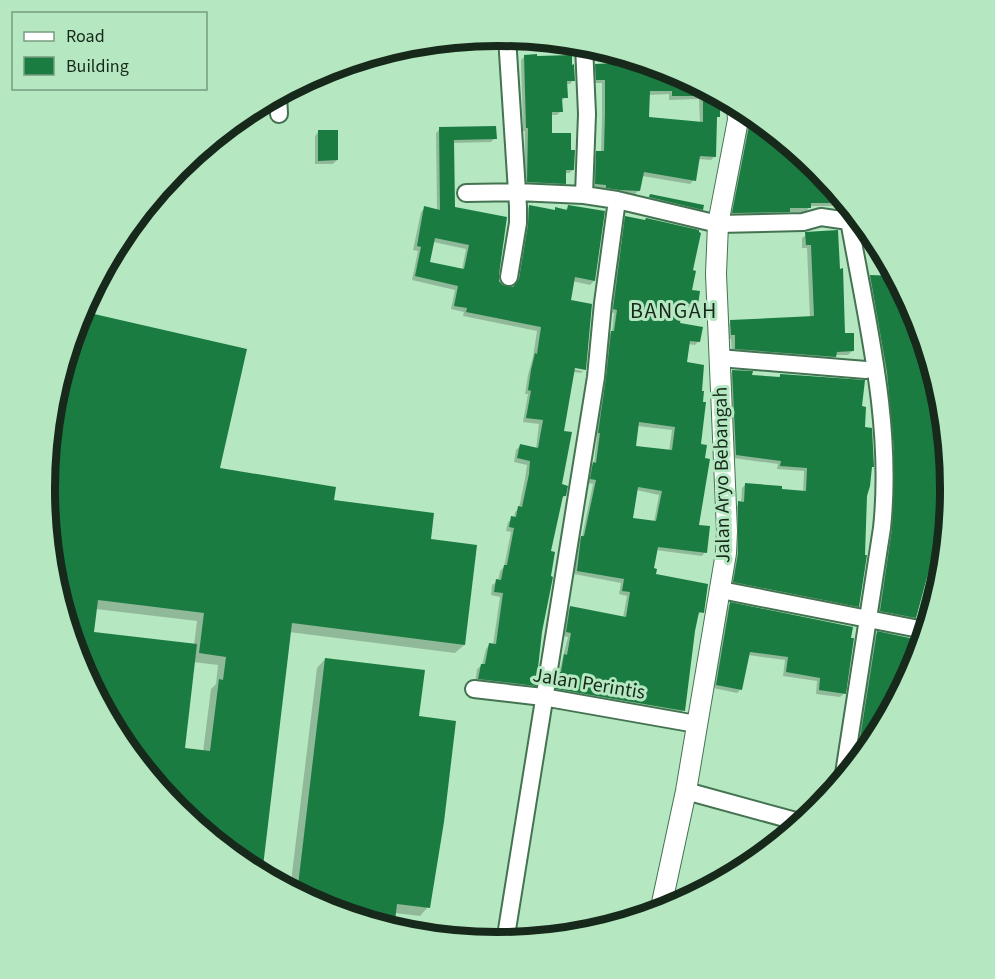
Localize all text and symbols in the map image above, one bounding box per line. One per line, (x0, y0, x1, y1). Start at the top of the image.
legend (12, 12, 207, 90)
text: Road (66, 24, 105, 49)
text: Building (66, 54, 129, 79)
district label: BANGAH (630, 295, 718, 327)
street label: Jalan Aryo Bebangah (706, 387, 738, 563)
street label: Jalan Perintis (531, 661, 647, 707)

